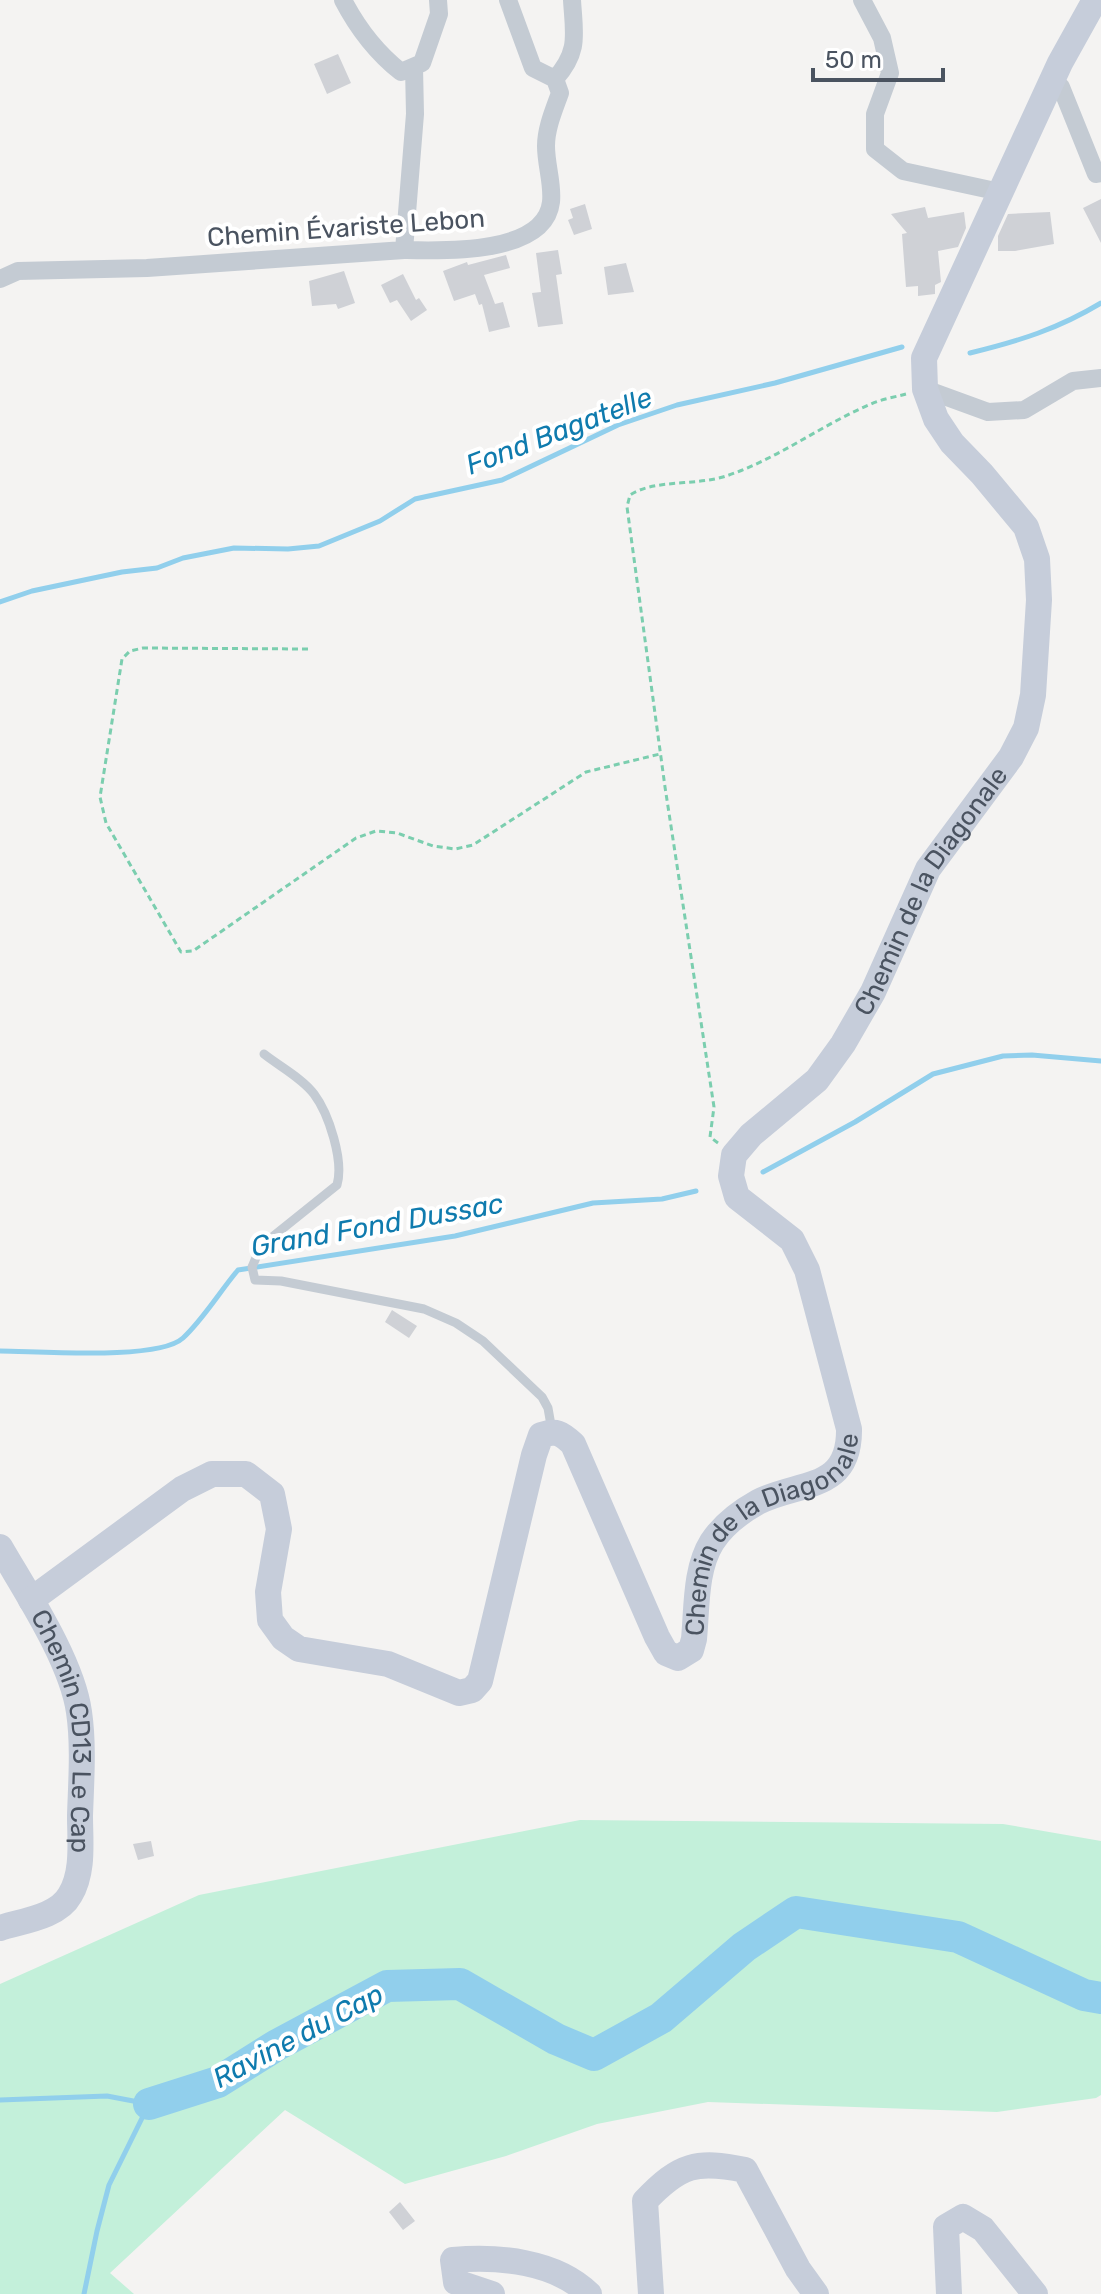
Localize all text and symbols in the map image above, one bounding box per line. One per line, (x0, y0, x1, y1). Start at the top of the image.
scale bar (813, 32, 943, 82)
text: 50 m (825, 46, 882, 74)
street label: Chemin Évariste Lebon (206, 203, 486, 253)
water label: Fond Bagatelle (461, 380, 657, 482)
street label: Chemin de la Diagonale (847, 760, 1014, 1021)
water label: Grand Fond Dussac (248, 1187, 506, 1263)
street label: Chemin de la Diagonale (679, 1432, 865, 1637)
street label: Chemin CD13 Le Cap (24, 1604, 97, 1853)
water label: Ravine du Cap (207, 1977, 389, 2095)

